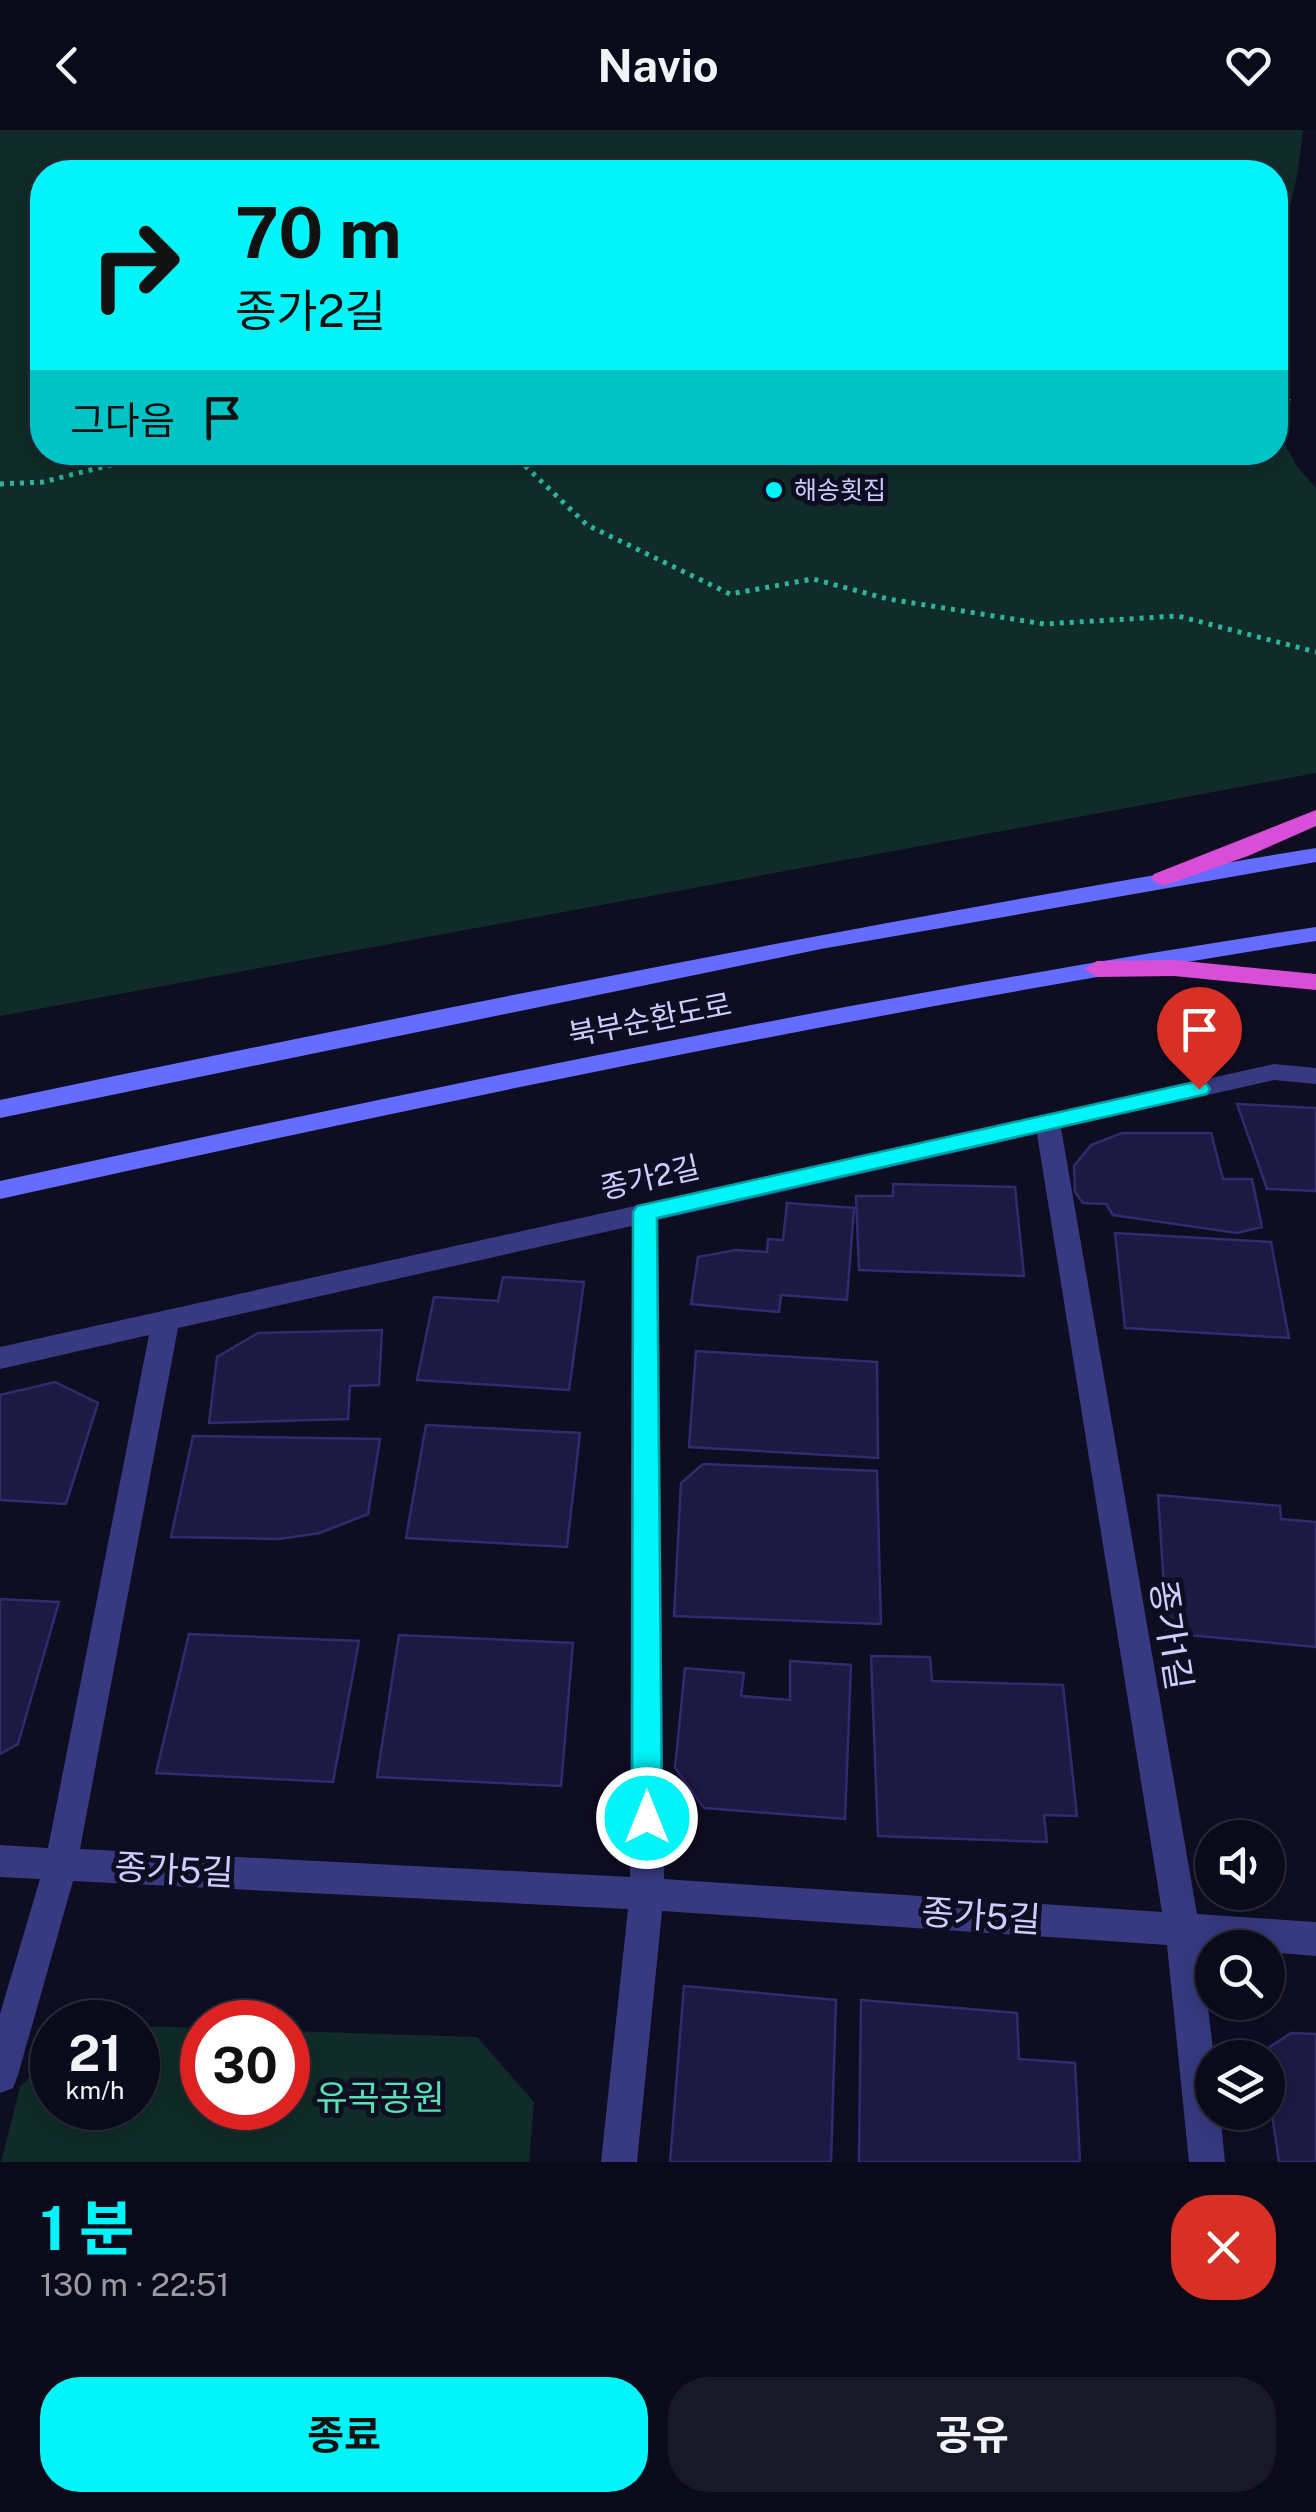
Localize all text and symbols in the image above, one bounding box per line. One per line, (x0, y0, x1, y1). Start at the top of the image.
icon: back (40, 38, 95, 93)
icon: heart (1221, 38, 1276, 93)
text: Navio (597, 39, 719, 92)
text: 70 m (235, 191, 402, 274)
icon: right (70, 200, 200, 330)
text: 종가2길 (235, 284, 386, 337)
icon: arrive (195, 390, 250, 445)
text: 그다음 (70, 398, 175, 443)
place label: 해송횟집 (794, 475, 886, 505)
marker: 해송횟집 (763, 479, 785, 501)
street label: 북부순환도로 (565, 986, 735, 1052)
pin (1157, 987, 1242, 1090)
icon: arrive (1172, 1002, 1227, 1057)
street label: 종가2길 (597, 1148, 703, 1206)
street label: 종가1길 (1143, 1577, 1200, 1693)
position arrow (595, 1766, 699, 1870)
map controls (1195, 1820, 1285, 2130)
button: sound (1195, 1820, 1285, 1910)
street label: 종가5길 (114, 1846, 235, 1893)
street label: 종가5길 (920, 1891, 1042, 1940)
button: search (1195, 1930, 1285, 2020)
speed limit sign: 30 (180, 2000, 310, 2130)
text: 21 (68, 2023, 122, 2082)
button: layers (1195, 2040, 1285, 2130)
text: km/h (66, 2075, 124, 2105)
park label: 유곡공원 (316, 2077, 444, 2118)
text: 1 분 (40, 2193, 134, 2264)
button: close (1171, 2195, 1276, 2300)
text: 130 m · 22:51 (40, 2266, 230, 2303)
button: 종료 (40, 2377, 648, 2492)
button: 공유 (668, 2377, 1276, 2492)

